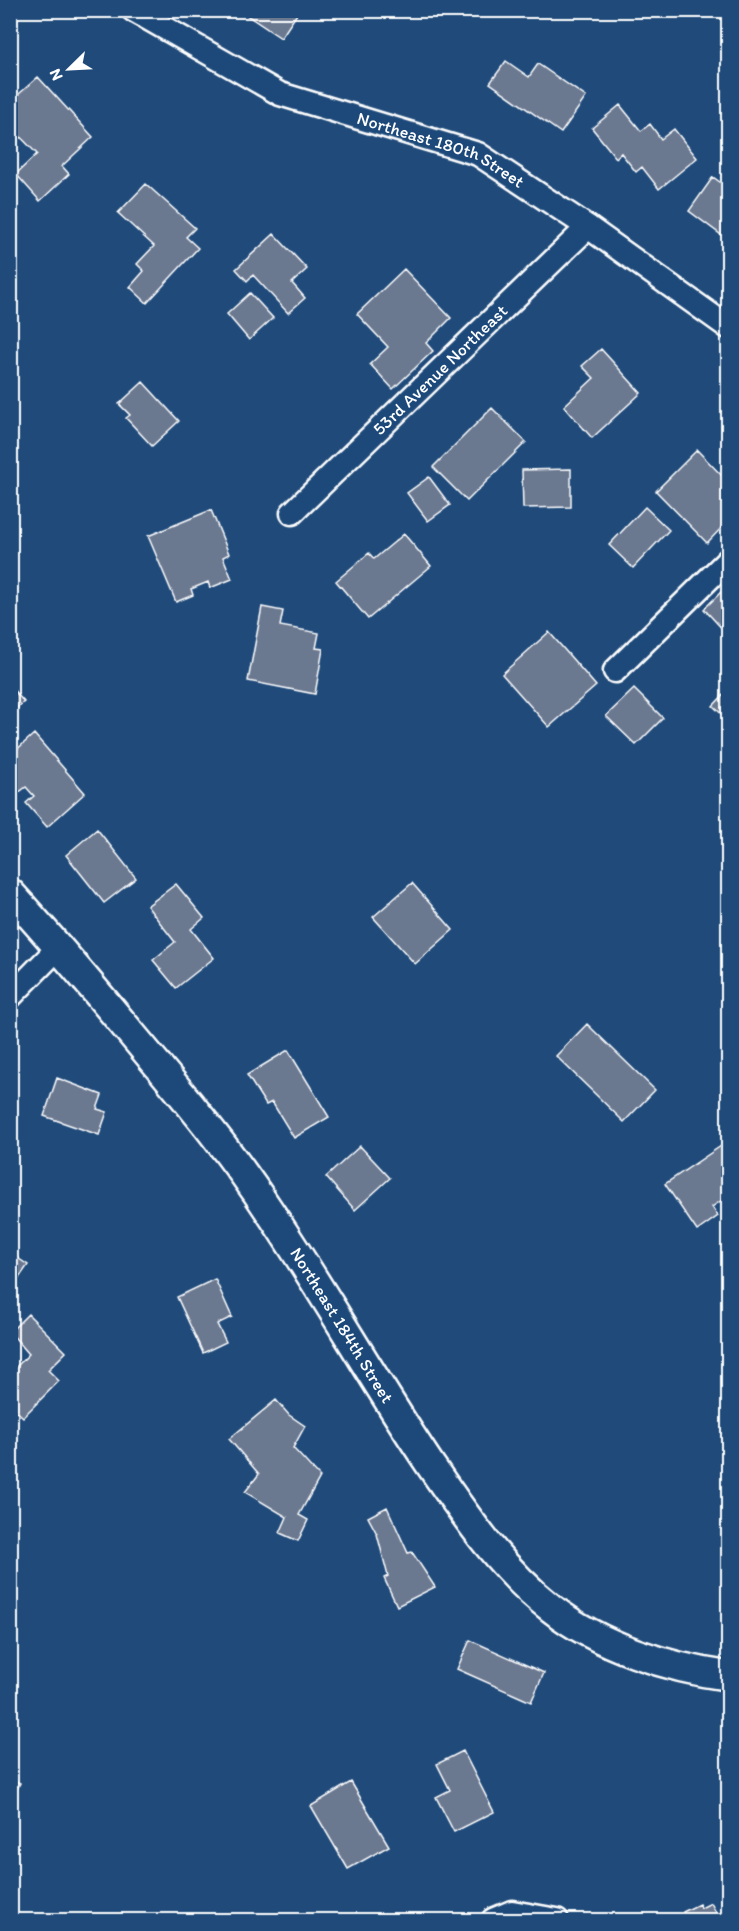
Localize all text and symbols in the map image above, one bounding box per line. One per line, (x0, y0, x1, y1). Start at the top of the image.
north arrow (39, 39, 99, 99)
text: N (45, 66, 67, 84)
street label: Northeast 180th Street (354, 107, 529, 193)
street label: 53rd Avenue Northeast (368, 300, 512, 440)
street label: Northeast 184th Street (285, 1243, 399, 1407)

